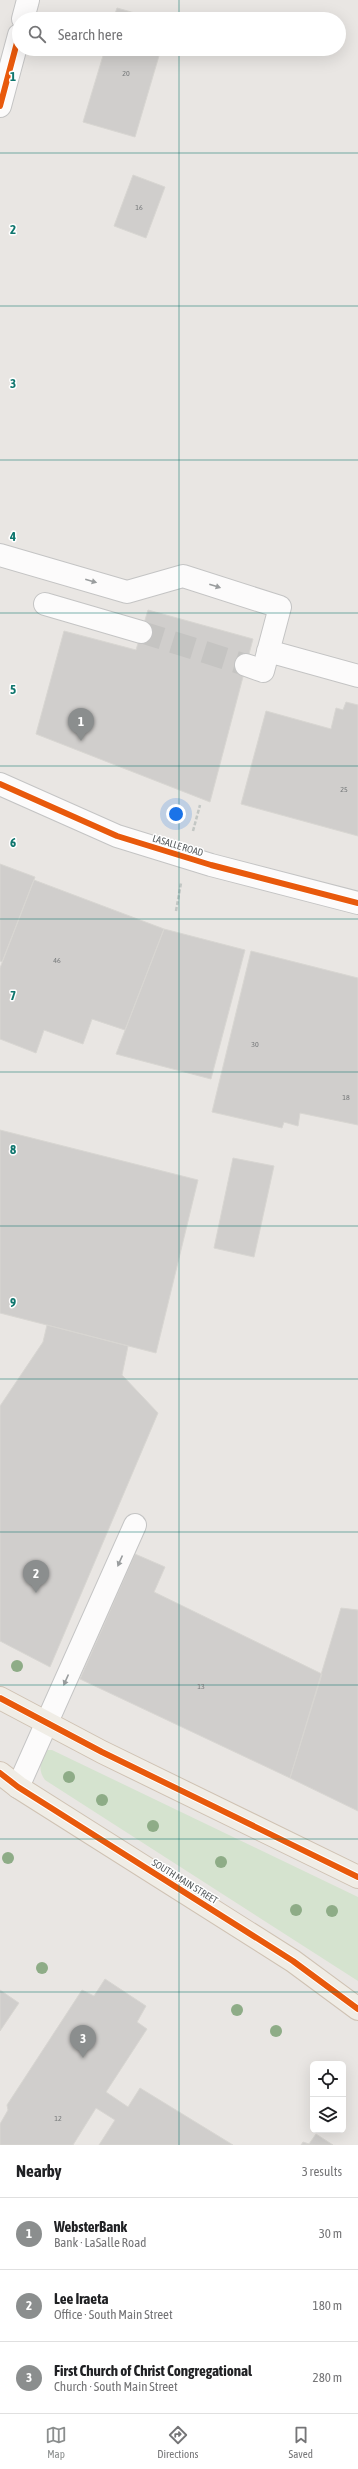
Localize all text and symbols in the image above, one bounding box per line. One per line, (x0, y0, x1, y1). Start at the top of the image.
search box (12, 12, 346, 56)
icon: search (26, 23, 48, 45)
text: Search here (58, 26, 123, 43)
text: 1 (10, 69, 16, 84)
house number: 20 (122, 69, 130, 78)
house number: 16 (135, 203, 143, 212)
text: 2 (10, 222, 16, 237)
text: 3 (10, 376, 16, 391)
text: 4 (9, 529, 16, 544)
one-way arrow (85, 578, 97, 584)
one-way arrow (209, 583, 221, 589)
text: 5 (10, 682, 16, 697)
pin: 1 (68, 708, 94, 741)
house number: 25 (340, 785, 348, 794)
your location (166, 804, 186, 824)
street label: LASALLE ROAD (151, 833, 205, 859)
text: 6 (10, 835, 16, 850)
house number: 46 (53, 956, 61, 965)
text: 7 (10, 988, 16, 1003)
house number: 30 (251, 1040, 259, 1049)
house number: 18 (342, 1093, 350, 1102)
text: 8 (10, 1142, 16, 1157)
text: 9 (10, 1295, 16, 1310)
one-way arrow (116, 1555, 123, 1567)
pin: 2 (23, 1560, 49, 1593)
one-way arrow (63, 1674, 69, 1686)
house number: 13 (197, 1682, 205, 1691)
street label: SOUTH MAIN STREET (150, 1857, 220, 1906)
pin: 3 (70, 2025, 96, 2058)
map controls (310, 2061, 346, 2133)
button: locate (310, 2061, 346, 2097)
button: layers (310, 2097, 346, 2133)
house number: 12 (54, 2114, 62, 2123)
text: Nearby (16, 2161, 62, 2181)
text: 3 results (302, 2164, 342, 2179)
text: WebsterBank (54, 2218, 127, 2235)
text: 1 (26, 2226, 32, 2241)
text: 30 m (319, 2226, 342, 2241)
text: Bank · LaSalle Road (54, 2235, 146, 2250)
text: Lee Iraeta (54, 2290, 108, 2307)
text: 2 (26, 2298, 32, 2313)
text: 180 m (313, 2298, 342, 2313)
text: Office · South Main Street (54, 2307, 173, 2322)
text: First Church of Christ Congregational (54, 2362, 252, 2379)
text: 3 (26, 2370, 32, 2385)
text: 280 m (313, 2370, 342, 2385)
text: Church · South Main Street (54, 2379, 178, 2394)
tab: Map (45, 2424, 67, 2460)
tab: Directions (157, 2424, 198, 2460)
tab: Saved (289, 2424, 313, 2460)

